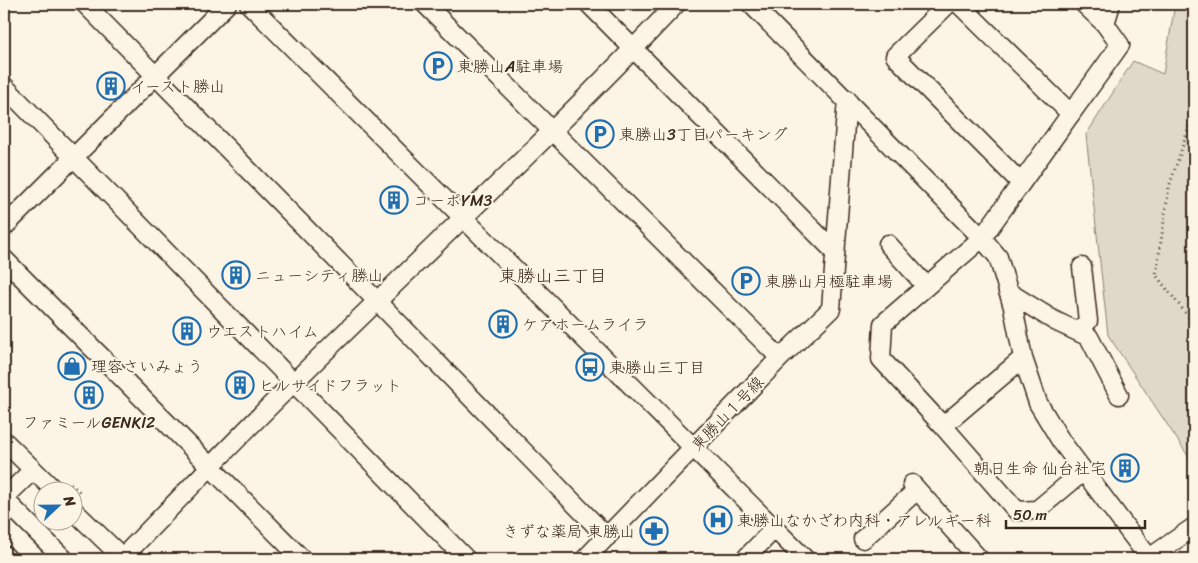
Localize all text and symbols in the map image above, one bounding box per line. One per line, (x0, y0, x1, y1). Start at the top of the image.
parking icon: 東勝山A駐車場 (423, 51, 453, 81)
place label: 東勝山A駐車場 (457, 52, 564, 81)
building icon: イースト勝山 (96, 71, 126, 101)
place label: イースト勝山 (130, 72, 225, 101)
parking icon: 東勝山3丁目パーキング (585, 119, 615, 149)
place label: 東勝山3丁目パーキング (619, 120, 788, 149)
building icon: コーポYM3 (379, 185, 409, 215)
place label: コーポYM3 (413, 186, 493, 215)
building icon: ニューシティ勝山 (221, 260, 251, 290)
district label: 東勝山三丁目 (499, 260, 607, 292)
place label: ニューシティ勝山 (255, 261, 383, 290)
parking icon: 東勝山月極駐車場 (731, 266, 761, 296)
place label: 東勝山月極駐車場 (765, 267, 893, 296)
building icon: ケアホームライラ (488, 309, 518, 339)
place label: ケアホームライラ (522, 310, 648, 339)
building icon: ウエストハイム (172, 316, 202, 346)
place label: ウエストハイム (206, 317, 319, 346)
shop icon: 理容さいみょう (57, 351, 87, 381)
place label: 理容さいみょう (91, 352, 203, 381)
bus stop icon: 東勝山三丁目 (575, 352, 605, 382)
place label: 東勝山三丁目 (609, 353, 705, 382)
street label: 東勝山１号線 (684, 369, 771, 458)
building icon: ヒルサイドフラット (225, 370, 255, 400)
place label: ヒルサイドフラット (259, 371, 402, 400)
building icon: ファミールGENKI2 (74, 380, 104, 410)
place label: ファミールGENKI2 (23, 408, 155, 437)
building icon: 朝日生命 仙台社宅 (1110, 453, 1140, 483)
place label: 朝日生命 仙台社宅 (974, 454, 1106, 483)
north arrow (32, 480, 82, 530)
text: N (56, 491, 83, 511)
scale bar (1006, 498, 1144, 530)
text: 50 m (1013, 502, 1048, 528)
hospital icon: 東勝山なかざわ内科・アレルギー科 (703, 505, 733, 535)
place label: 東勝山なかざわ内科・アレルギー科 (737, 506, 991, 535)
pharmacy icon: きずな薬局 東勝山 (639, 516, 669, 546)
place label: きずな薬局 東勝山 (503, 517, 635, 546)

